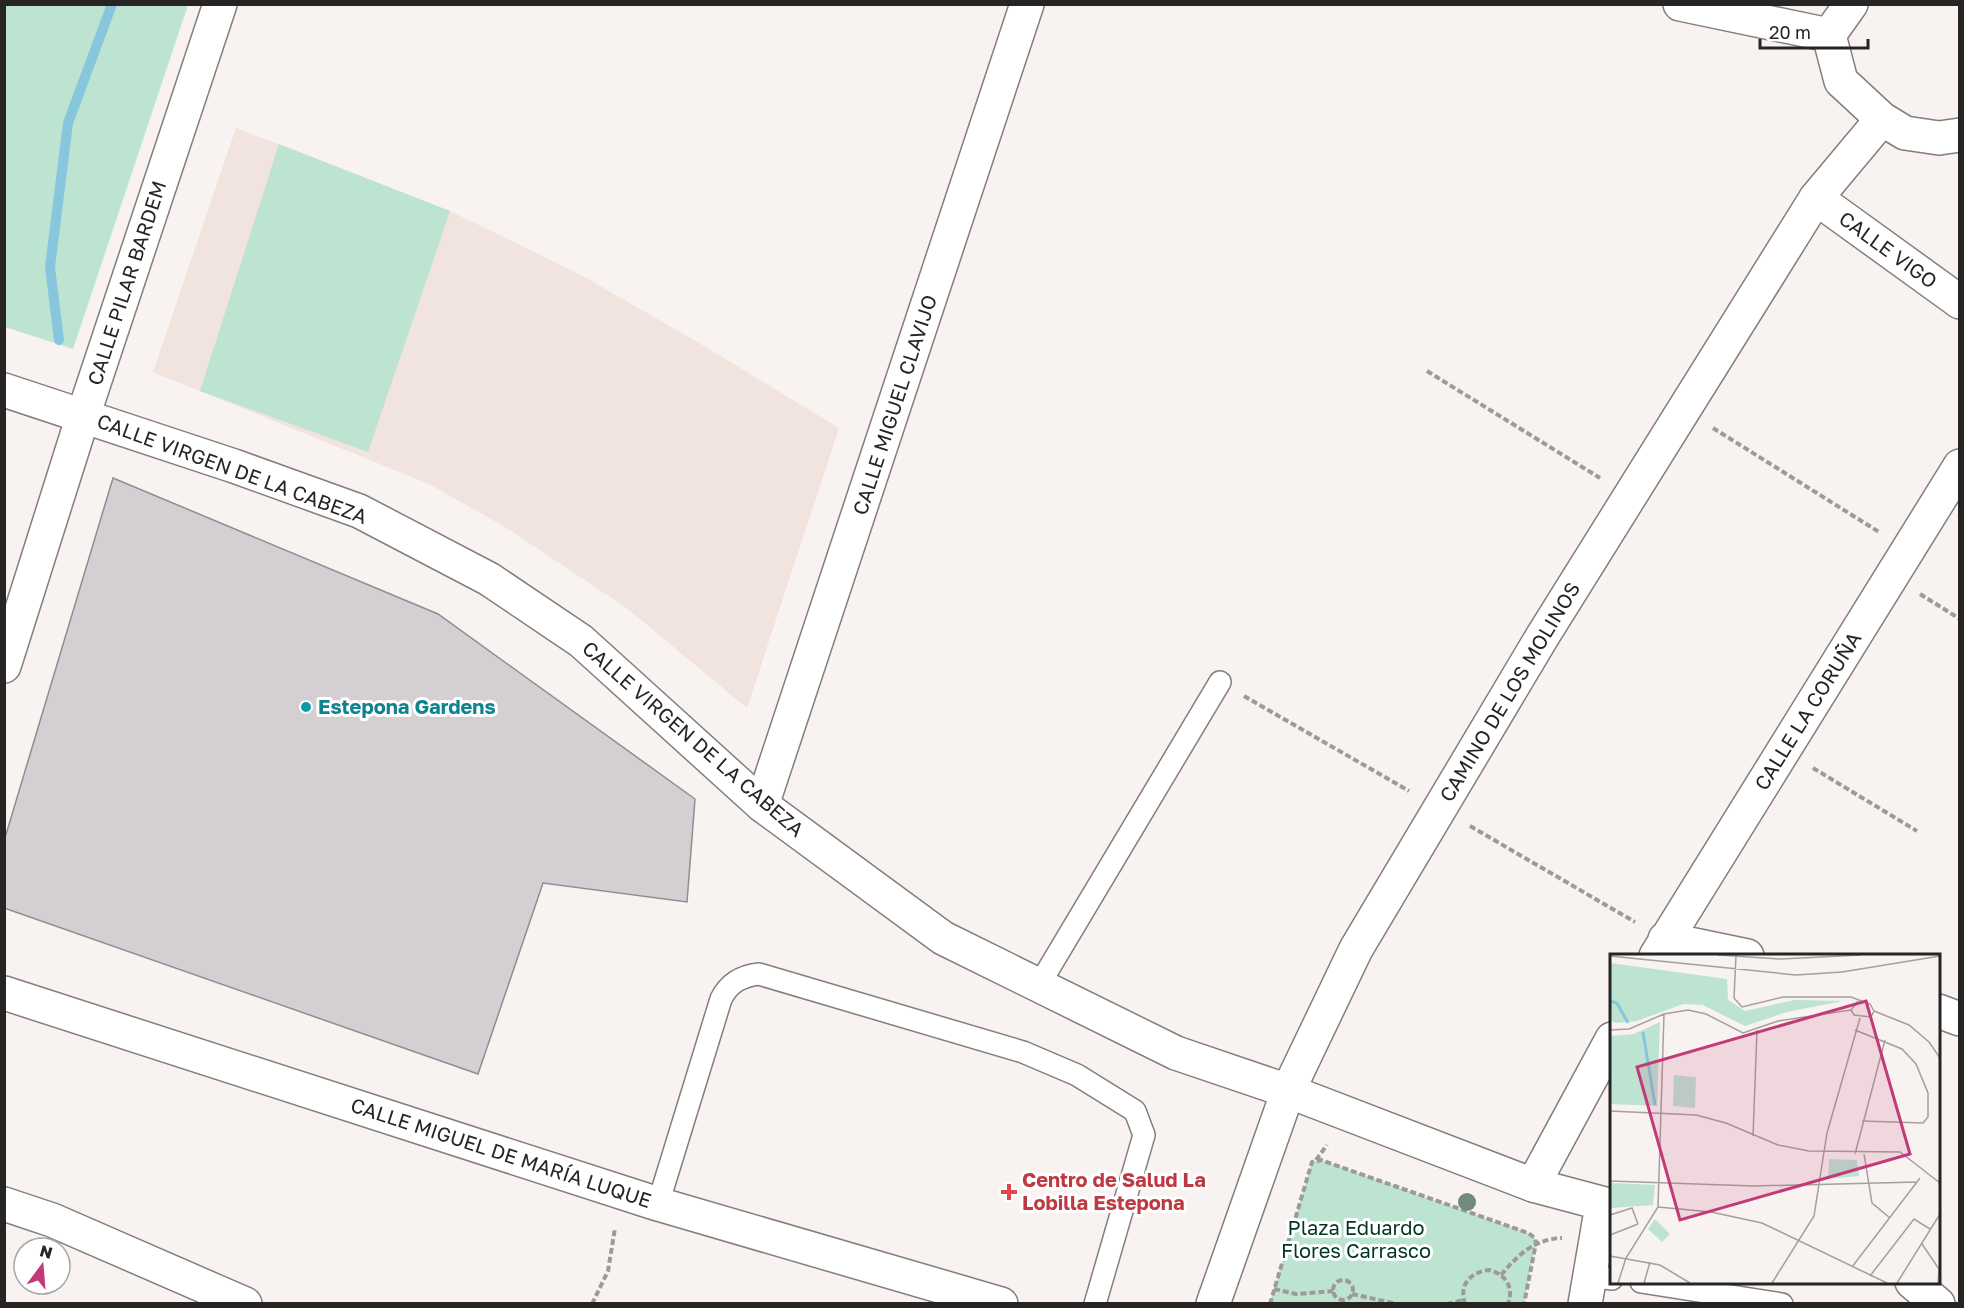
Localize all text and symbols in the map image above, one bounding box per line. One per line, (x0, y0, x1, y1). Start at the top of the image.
scale bar (1760, 12, 1868, 50)
text: 20 m (1769, 21, 1811, 43)
street label: CALLE PILAR BARDEM (82, 178, 170, 388)
street label: CALLE VIGO (1835, 206, 1942, 293)
street label: CALLE MIGUEL CLAVIJO (847, 292, 941, 518)
street label: CALLE VIRGEN DE LA CABEZA (94, 408, 371, 528)
street label: CAMINO DE LOS MOLINOS (1434, 577, 1584, 806)
street label: CALLE LA CORUÑA (1749, 627, 1866, 794)
street label: CALLE VIRGEN DE LA CABEZA (578, 636, 809, 841)
place label: Estepona Gardens (318, 694, 496, 718)
marker: Estepona Gardens (299, 700, 313, 714)
inset map (1610, 954, 1940, 1284)
street label: CALLE MIGUEL DE MARÍA LUQUE (348, 1092, 655, 1212)
place label: Centro de Salud La Lobilla Estepona (1022, 1167, 1206, 1214)
marker: Centro de Salud La Lobilla Estepona (1000, 1183, 1018, 1201)
park label: Plaza Eduardo Flores Carrasco (1281, 1215, 1431, 1262)
north arrow (12, 1236, 72, 1296)
text: N (38, 1240, 55, 1263)

